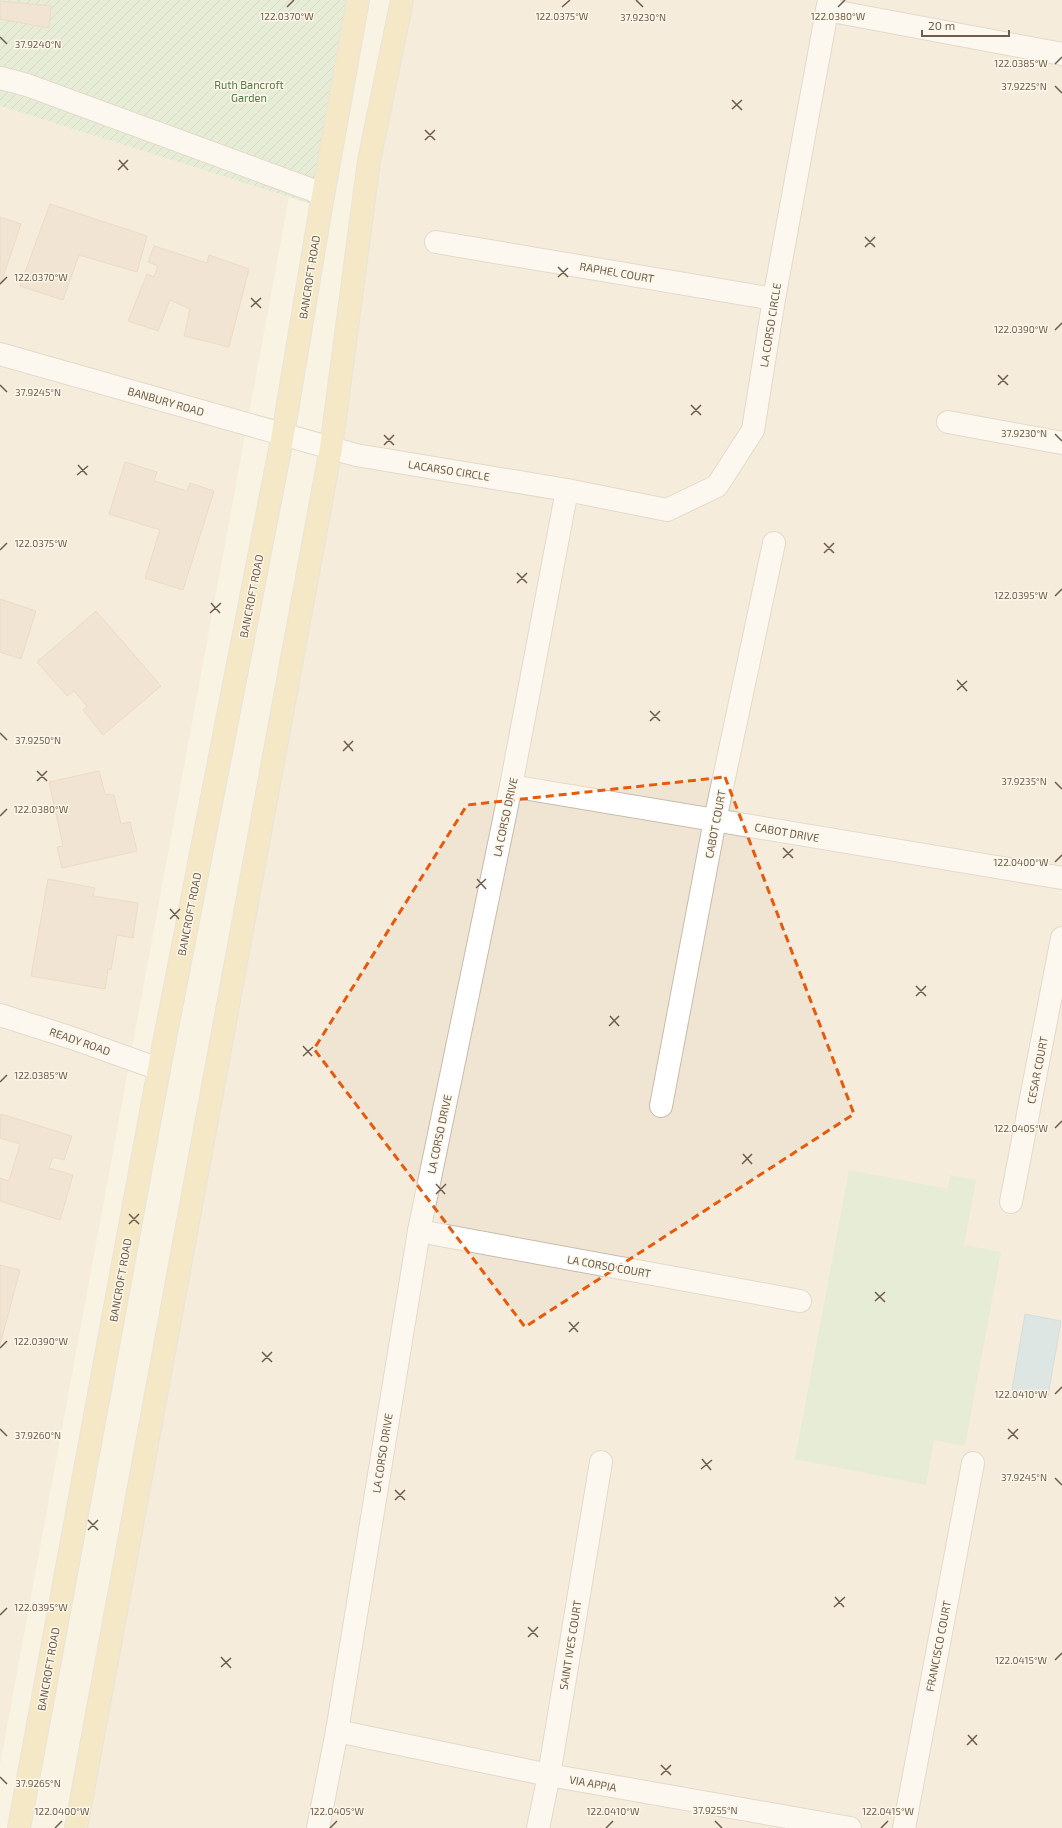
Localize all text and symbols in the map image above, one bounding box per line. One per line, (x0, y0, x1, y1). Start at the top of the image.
text: 122.0370°W (260, 10, 314, 22)
text: 122.0375°W (536, 10, 589, 22)
text: 122.0380°W (811, 10, 866, 22)
text: 37.9230°N (620, 11, 666, 23)
scale bar (922, 12, 1009, 38)
text: 20 m (928, 18, 955, 32)
text: 37.9240°N (15, 38, 61, 50)
text: 122.0385°W (994, 57, 1048, 69)
park label: Ruth Bancroft Garden (214, 78, 284, 104)
text: 37.9225°N (1001, 80, 1047, 92)
street label: BANCROFT ROAD (296, 234, 322, 320)
street label: RAPHEL COURT (579, 259, 656, 285)
text: 122.0370°W (14, 271, 68, 283)
street label: LA CORSO CIRCLE (757, 282, 783, 368)
text: 122.0390°W (994, 323, 1048, 335)
street label: BANBURY ROAD (126, 384, 206, 418)
text: 37.9245°N (15, 386, 61, 398)
text: 37.9230°N (1001, 427, 1047, 439)
street label: LACARSO CIRCLE (407, 457, 491, 483)
text: 122.0375°W (15, 537, 68, 549)
street label: BANCROFT ROAD (237, 553, 265, 639)
text: 122.0395°W (994, 589, 1048, 601)
text: 37.9250°N (15, 734, 61, 746)
text: 37.9235°N (1001, 775, 1047, 787)
street label: LA CORSO DRIVE (490, 776, 520, 858)
street label: CABOT COURT (702, 788, 728, 859)
text: 122.0380°W (14, 803, 69, 815)
street label: CABOT DRIVE (754, 820, 820, 844)
text: 122.0400°W (994, 856, 1049, 868)
street label: BANCROFT ROAD (175, 871, 203, 957)
street label: READY ROAD (48, 1025, 112, 1057)
street label: CESAR COURT (1024, 1035, 1050, 1105)
text: 122.0385°W (14, 1069, 68, 1081)
street label: LA CORSO DRIVE (424, 1093, 454, 1175)
text: 122.0405°W (994, 1122, 1049, 1134)
street label: BANCROFT ROAD (106, 1237, 134, 1323)
street label: LA CORSO COURT (566, 1252, 653, 1280)
text: 122.0390°W (14, 1335, 68, 1347)
text: 122.0410°W (995, 1388, 1048, 1400)
street label: LA CORSO DRIVE (369, 1412, 395, 1494)
text: 37.9260°N (15, 1429, 61, 1441)
text: 37.9245°N (1001, 1471, 1047, 1483)
street label: SAINT IVES COURT (557, 1599, 584, 1691)
street label: FRANCISCO COURT (923, 1599, 953, 1693)
text: 122.0395°W (14, 1601, 68, 1613)
street label: BANCROFT ROAD (34, 1626, 62, 1712)
text: 122.0415°W (995, 1654, 1048, 1666)
street label: VIA APPIA (568, 1772, 618, 1794)
text: 37.9265°N (15, 1777, 61, 1789)
text: 37.9255°N (692, 1804, 738, 1816)
text: 122.0400°W (35, 1805, 90, 1817)
text: 122.0405°W (310, 1805, 365, 1817)
text: 122.0410°W (587, 1805, 640, 1817)
text: 122.0415°W (862, 1805, 915, 1817)

